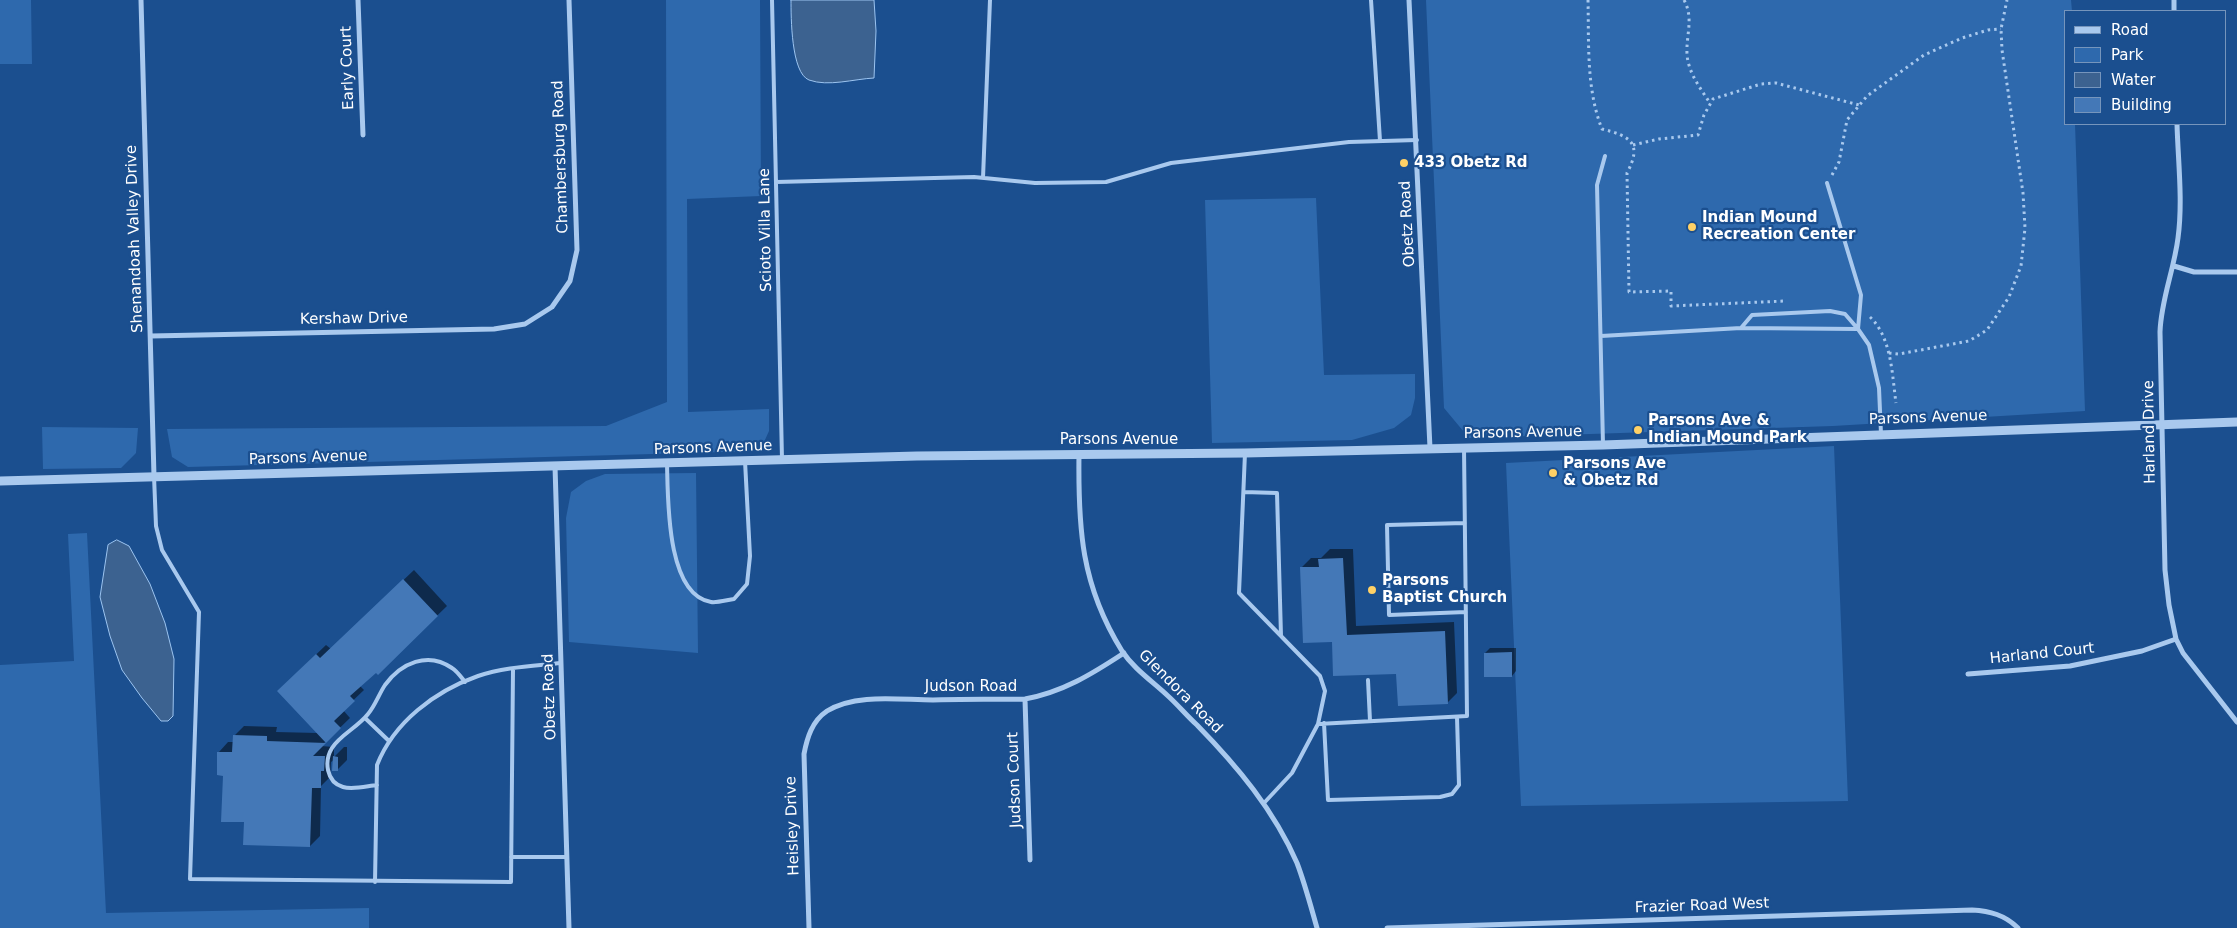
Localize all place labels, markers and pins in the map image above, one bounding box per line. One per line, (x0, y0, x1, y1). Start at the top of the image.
place label: 433 Obetz Rd (1414, 154, 1528, 172)
marker: 433 Obetz Rd (1398, 157, 1410, 169)
place label: Indian Mound Recreation Center (1702, 209, 1855, 244)
marker: Indian Mound Recreation Center (1686, 221, 1698, 233)
place label: Parsons Ave & Indian Mound Park (1648, 412, 1807, 447)
marker: Parsons Ave & Indian Mound Park (1632, 424, 1644, 436)
place label: Parsons Ave & Obetz Rd (1563, 455, 1666, 490)
marker: Parsons Ave & Obetz Rd (1547, 467, 1559, 479)
place label: Parsons Baptist Church (1382, 572, 1507, 607)
marker: Parsons Baptist Church (1366, 584, 1378, 596)

